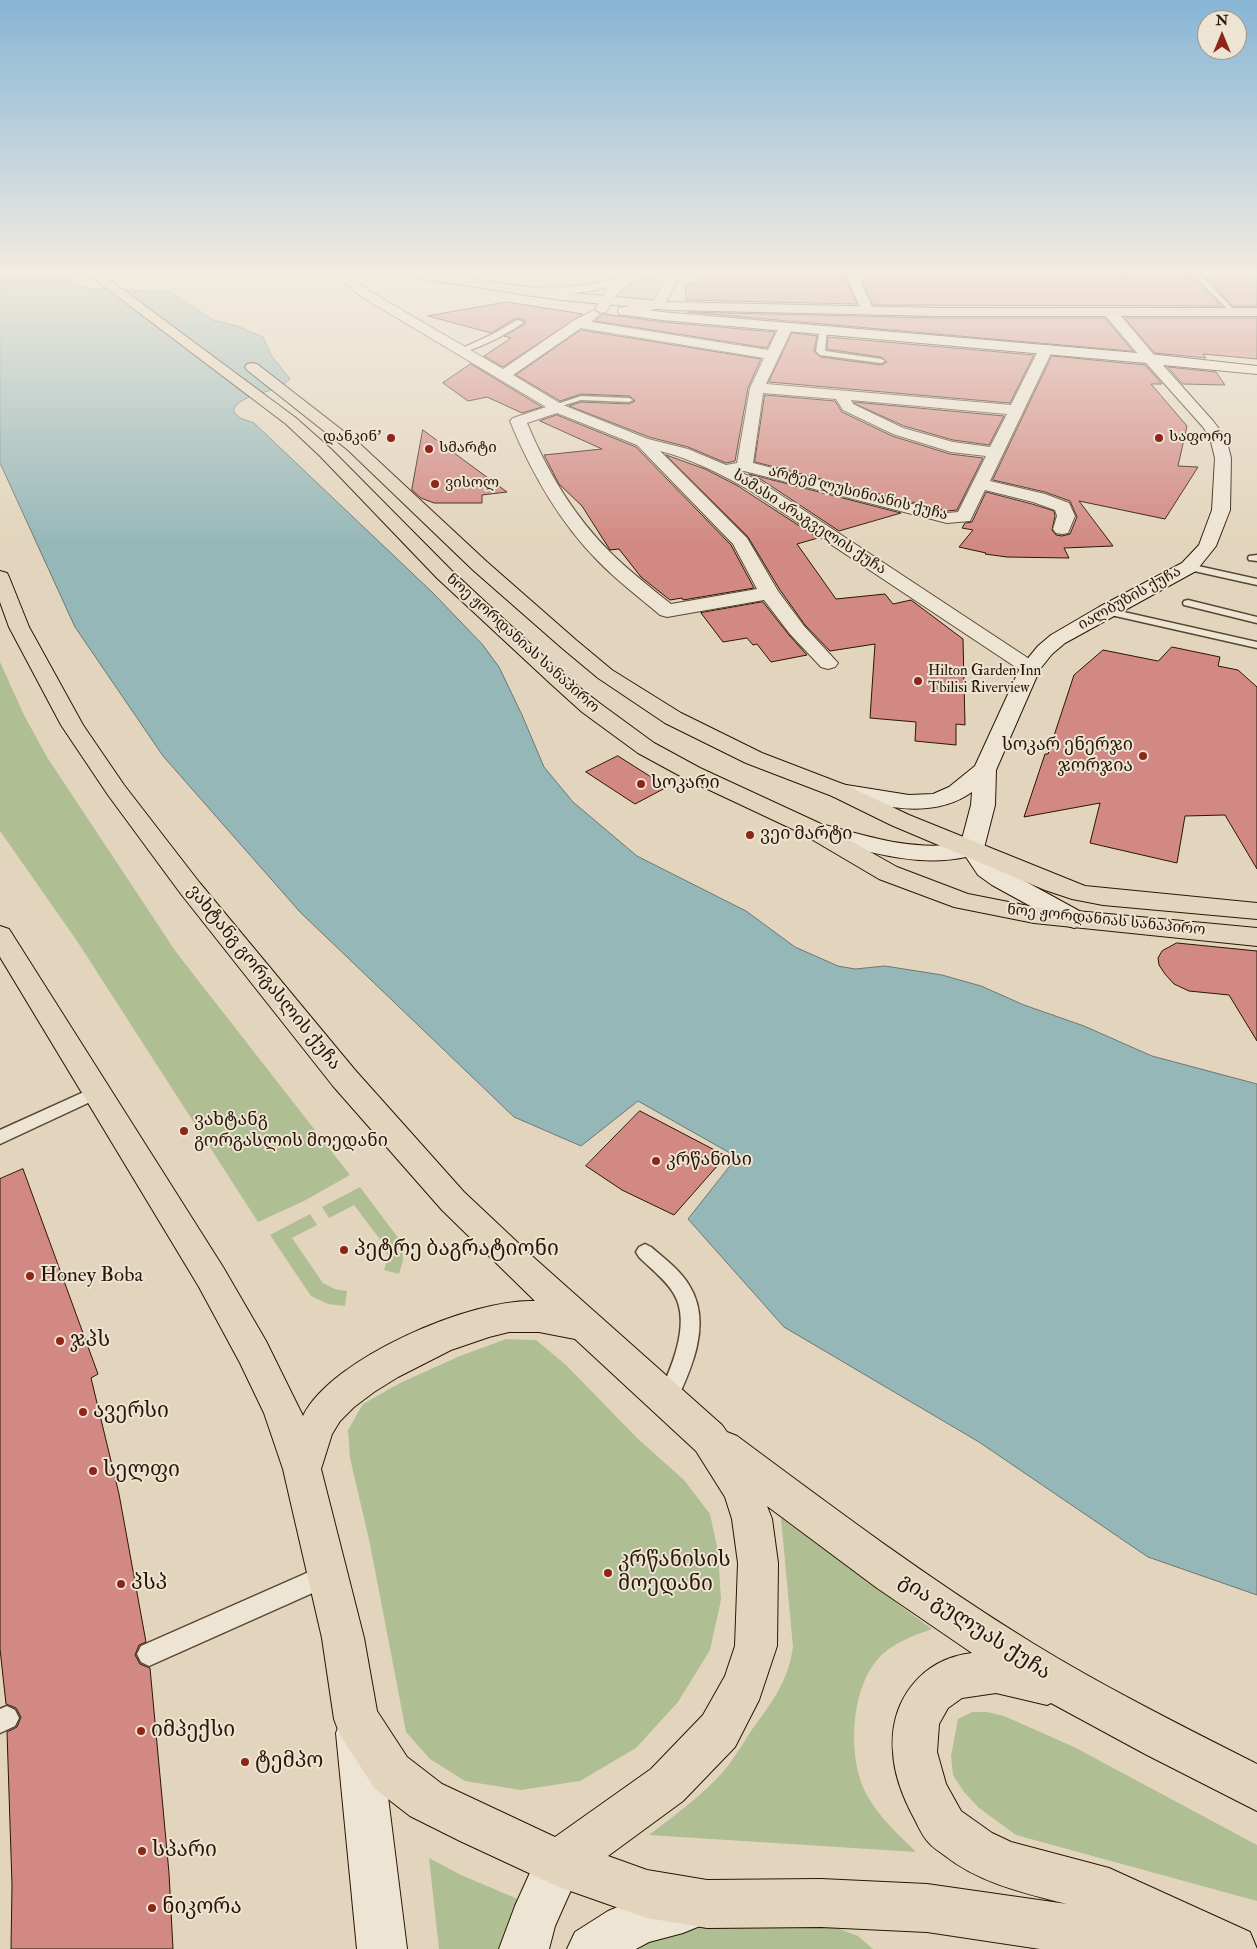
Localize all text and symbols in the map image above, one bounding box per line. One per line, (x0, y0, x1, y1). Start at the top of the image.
north arrow (1197, 10, 1247, 60)
text: N (1216, 12, 1228, 29)
place label: დანკინ' (323, 429, 381, 447)
place label: საფორე (1169, 429, 1232, 447)
marker: დანკინ' (385, 432, 397, 444)
marker: საფორე (1153, 432, 1165, 444)
place label: სმარტი (439, 440, 497, 458)
marker: სმარტი (423, 443, 435, 455)
street label: არტემ ლუსინიანის ქუჩა (766, 463, 950, 525)
street label: სამასი არაგველის ქუჩა (729, 467, 889, 579)
place label: ვისოლ (445, 475, 499, 493)
marker: ვისოლ (429, 478, 441, 490)
street label: იალბუზის ქუჩა (1075, 563, 1185, 635)
street label: ნოე ჟორდანიას სანაპირო (442, 571, 602, 717)
place label: Hilton Garden Inn Tbilisi Riverview (928, 663, 1041, 698)
marker: Hilton Garden Inn Tbilisi Riverview (912, 675, 924, 687)
place label: სოკარ ენერჯი ჯორჯია (1002, 735, 1133, 778)
marker: სოკარ ენერჯი ჯორჯია (1137, 750, 1149, 762)
place label: სოკარი (651, 773, 720, 795)
marker: სოკარი (635, 778, 647, 790)
place label: ვეი მარტი (760, 824, 852, 846)
marker: ვეი მარტი (744, 829, 756, 841)
street label: ვახტანგ გორგასლის ქუჩა (182, 881, 344, 1075)
street label: ნოე ჟორდანიას სანაპირო (1006, 902, 1206, 940)
place label: ვახტანგ გორგასლის მოედანი (194, 1110, 388, 1152)
marker: ვახტანგ გორგასლის მოედანი (178, 1125, 190, 1137)
place label: კრწანისი (666, 1150, 752, 1172)
marker: კრწანისი (650, 1155, 662, 1167)
place label: პეტრე ბაგრატიონი (354, 1237, 559, 1263)
marker: პეტრე ბაგრატიონი (338, 1244, 350, 1256)
place label: Honey Boba (40, 1263, 143, 1289)
marker: Honey Boba (24, 1270, 36, 1282)
place label: ჯპს (70, 1328, 110, 1354)
marker: ჯპს (54, 1335, 66, 1347)
place label: ავერსი (93, 1399, 169, 1425)
marker: ავერსი (77, 1406, 89, 1418)
place label: სელფი (103, 1458, 180, 1484)
marker: სელფი (87, 1465, 99, 1477)
place label: კრწანისის მოედანი (618, 1548, 731, 1598)
marker: კრწანისის მოედანი (602, 1567, 614, 1579)
street label: გია გულუას ქუჩა (893, 1569, 1055, 1687)
place label: პსპ (131, 1571, 167, 1597)
marker: პსპ (115, 1578, 127, 1590)
place label: იმპექსი (151, 1718, 235, 1744)
marker: იმპექსი (135, 1725, 147, 1737)
place label: ტემპო (255, 1749, 323, 1775)
marker: ტემპო (239, 1756, 251, 1768)
place label: სპარი (152, 1838, 217, 1864)
marker: სპარი (136, 1845, 148, 1857)
place label: ნიკორა (162, 1895, 242, 1921)
marker: ნიკორა (146, 1902, 158, 1914)

